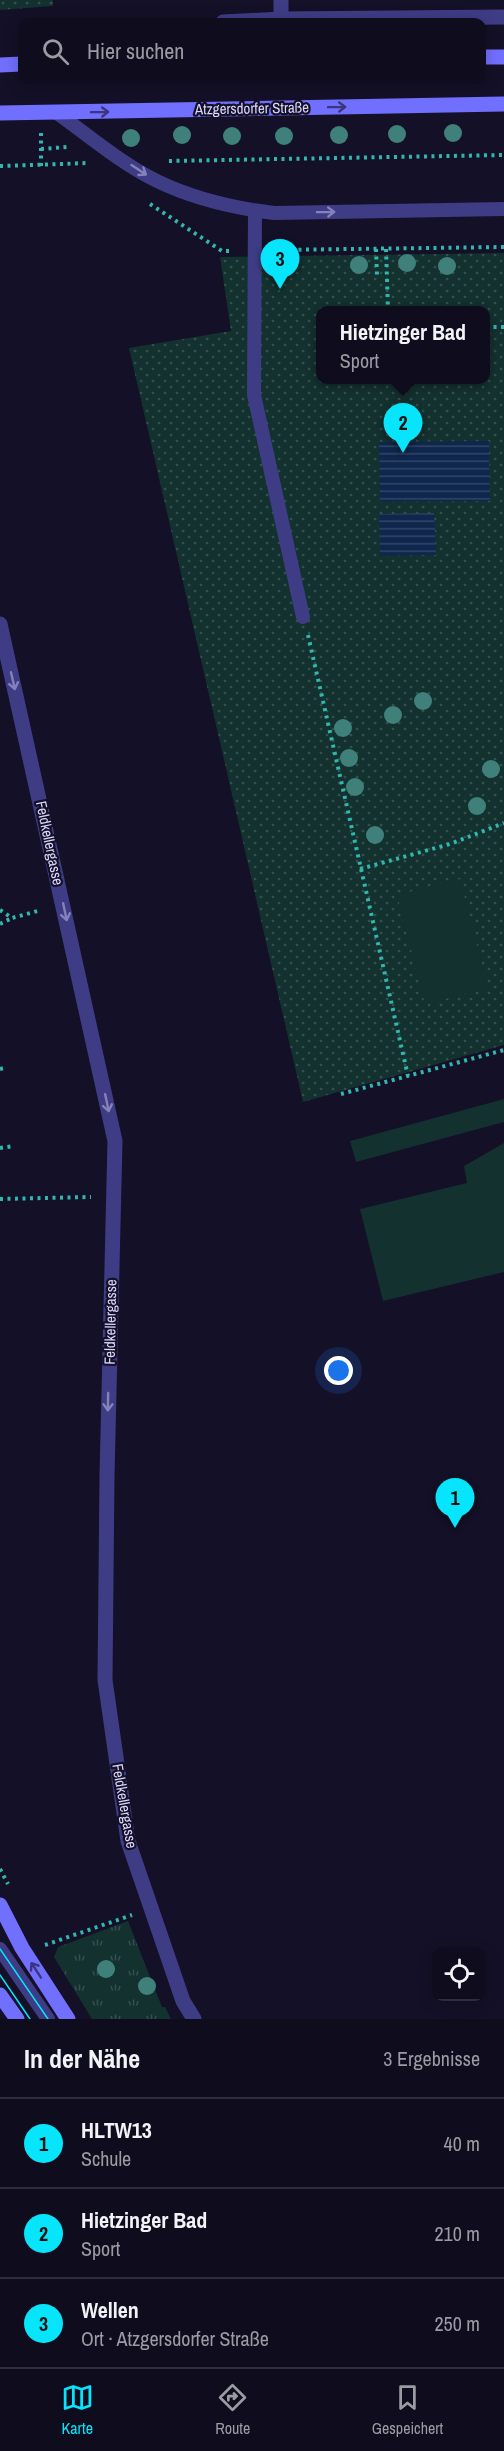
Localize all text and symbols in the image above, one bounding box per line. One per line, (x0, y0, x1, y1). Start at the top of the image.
search box (18, 18, 486, 84)
icon: search (39, 35, 72, 68)
text: Hier suchen (87, 36, 184, 66)
street label: Atzgersdorfer Straße (194, 97, 309, 120)
one-way arrow (327, 101, 347, 112)
one-way arrow (90, 106, 110, 118)
one-way arrow (131, 164, 147, 176)
one-way arrow (316, 207, 336, 218)
pin: 3 (260, 240, 300, 289)
popup (316, 306, 490, 384)
text: Hietzinger Bad (340, 317, 466, 347)
text: Sport (340, 347, 379, 374)
pin: 2 (384, 404, 422, 453)
one-way arrow (8, 671, 20, 690)
street label: Feldkellergasse (31, 799, 69, 887)
one-way arrow (60, 902, 71, 921)
one-way arrow (101, 1093, 113, 1112)
street label: Feldkellergasse (99, 1279, 121, 1365)
your location (324, 1356, 353, 1385)
one-way arrow (103, 1391, 114, 1411)
pin: 1 (436, 1478, 474, 1528)
street label: Feldkellergasse (107, 1762, 143, 1850)
map controls (432, 1947, 486, 2001)
button: locate (432, 1947, 486, 2001)
one-way arrow (30, 1962, 42, 1979)
text: In der Nähe (24, 2041, 140, 2076)
text: 3 Ergebnisse (383, 2045, 480, 2072)
text: HLTW13 (81, 2115, 152, 2145)
text: 1 (39, 2130, 48, 2157)
text: 40 m (444, 2130, 480, 2157)
text: Schule (81, 2145, 131, 2172)
text: Hietzinger Bad (81, 2205, 207, 2235)
text: 2 (39, 2220, 48, 2247)
text: 210 m (434, 2220, 480, 2247)
text: Sport (81, 2235, 120, 2262)
text: Wellen (81, 2295, 139, 2325)
text: 3 (39, 2310, 48, 2337)
text: 250 m (434, 2310, 480, 2337)
text: Ort · Atzgersdorfer Straße (81, 2325, 269, 2352)
tab: Karte (61, 2381, 94, 2439)
tab: Route (215, 2381, 250, 2439)
tab: Gespeichert (372, 2381, 443, 2439)

